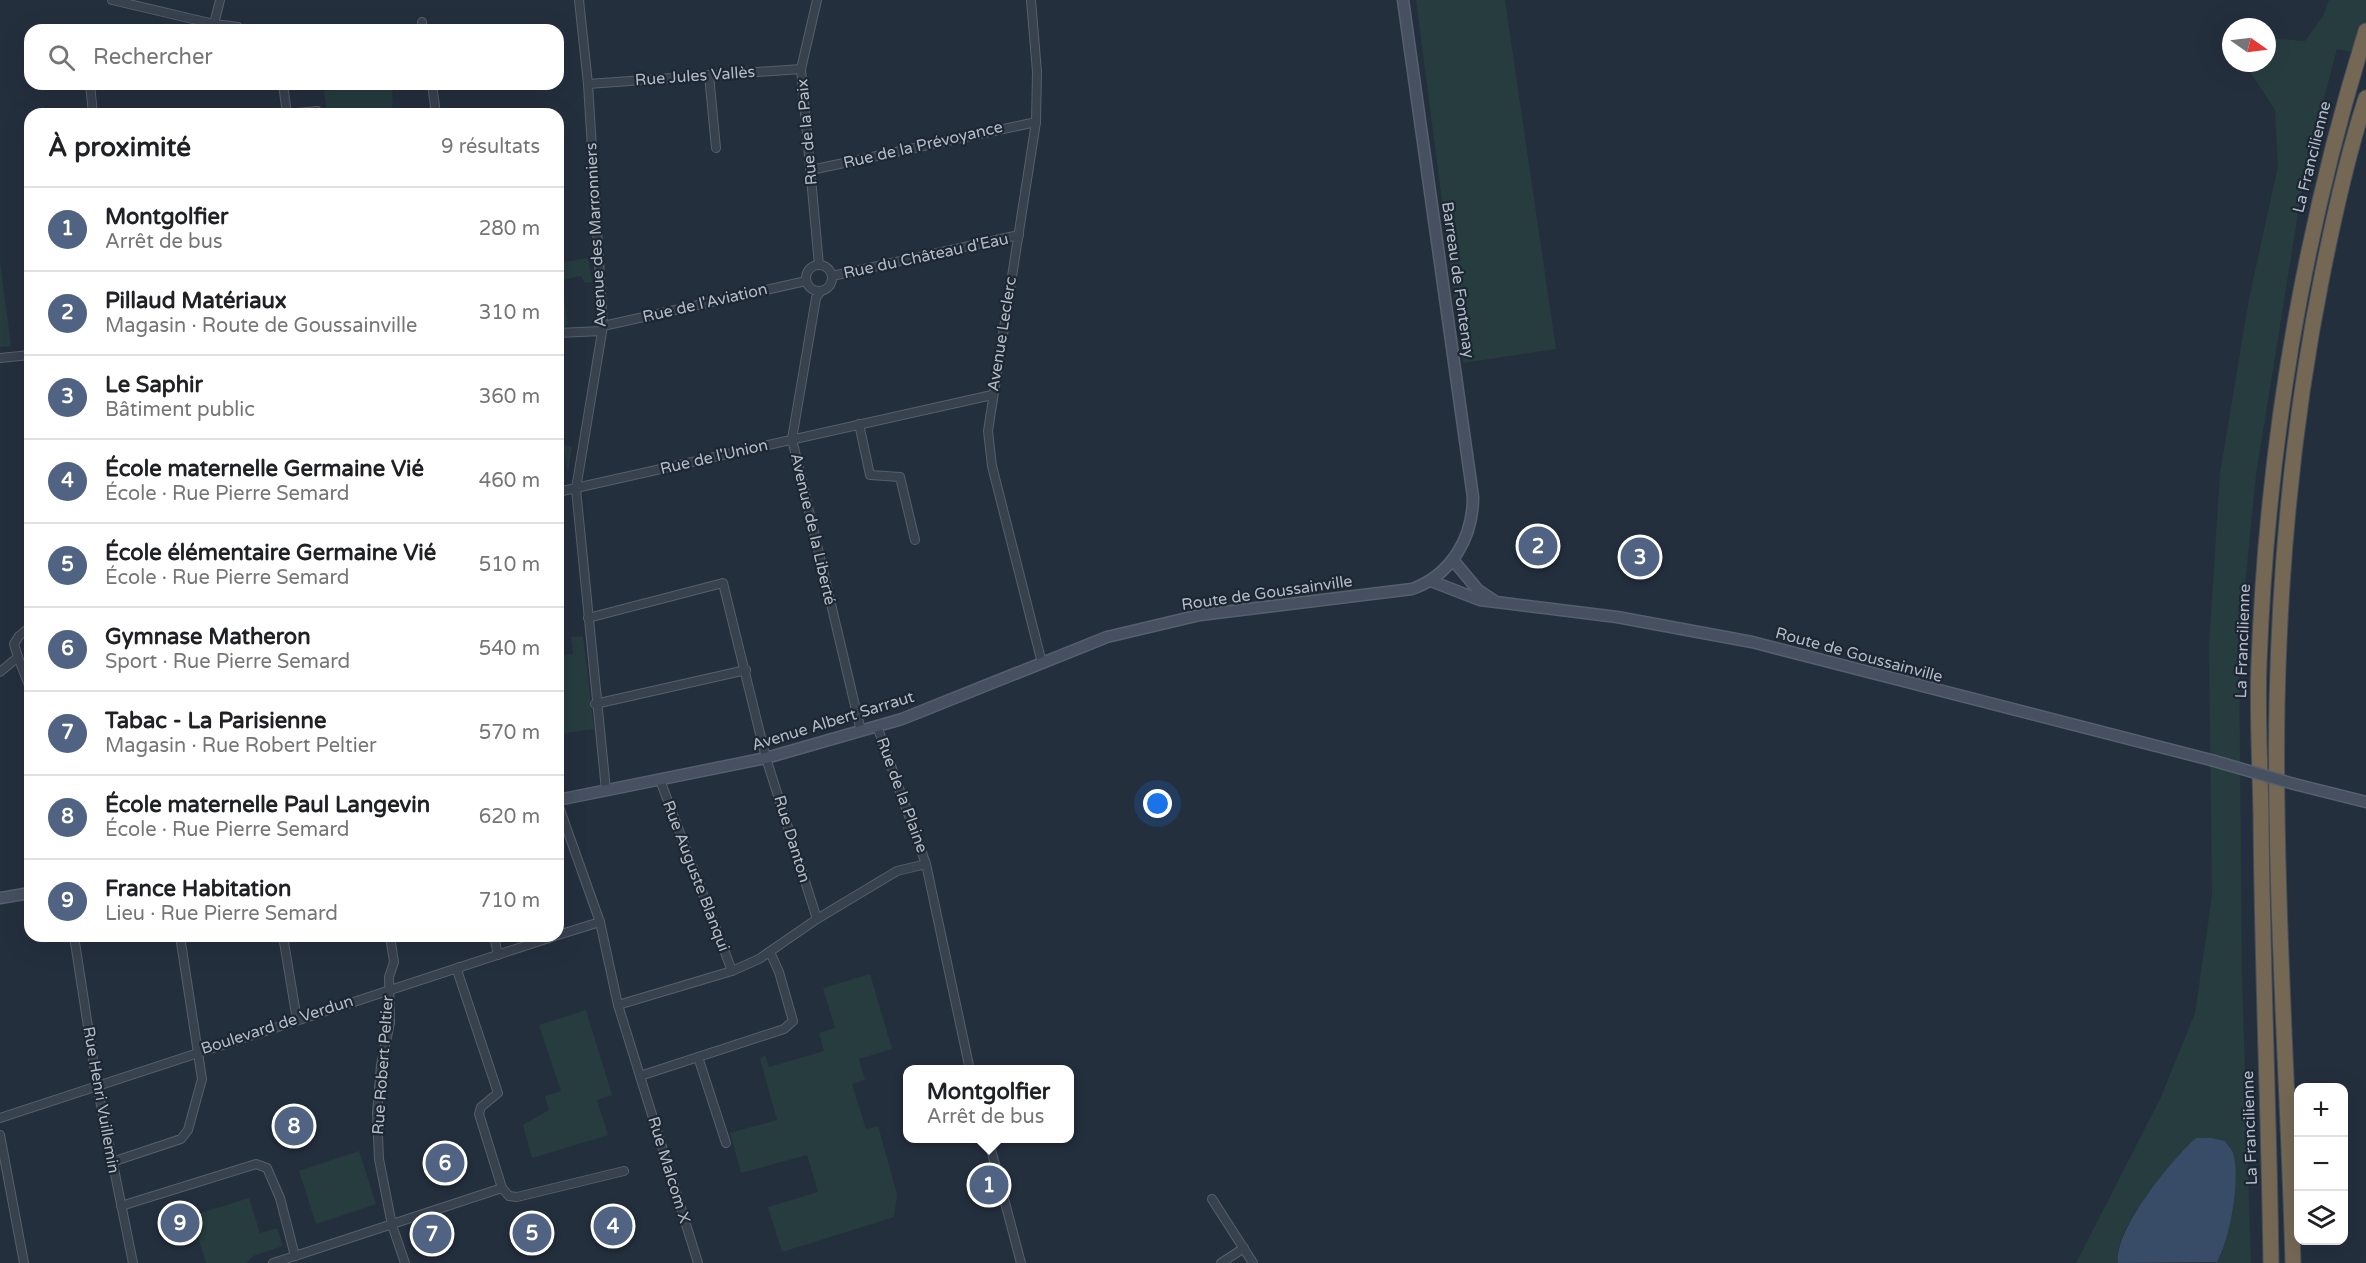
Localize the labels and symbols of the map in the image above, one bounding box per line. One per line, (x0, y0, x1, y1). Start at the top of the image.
north arrow (2222, 18, 2276, 72)
street label: Rue Jules Vallès (634, 62, 756, 90)
street label: Rue de la Paix (792, 78, 822, 186)
street label: La Francilienne (2288, 99, 2336, 215)
street label: Rue de la Prévoyance (841, 117, 1005, 173)
street label: Avenue des Marronniers (581, 142, 611, 328)
street label: Barreau de Fontenay (1437, 200, 1479, 360)
street label: Rue du Château d'Eau (842, 229, 1010, 283)
street label: Avenue Leclerc (983, 275, 1021, 393)
street label: Rue de l'Aviation (641, 279, 769, 327)
street label: Rue de l'Union (658, 435, 770, 479)
street label: Avenue de la Liberté (786, 451, 840, 607)
pin: 2 (1518, 524, 1558, 568)
pin: 3 (1620, 534, 1660, 580)
street label: Route de Goussainville (1180, 571, 1354, 615)
street label: La Francilienne (2231, 583, 2255, 699)
street label: Route de Goussainville (1773, 623, 1945, 687)
street label: Avenue Albert Sarraut (749, 687, 917, 755)
street label: Rue de la Plaine (872, 735, 932, 855)
your location (1143, 789, 1172, 818)
street label: Rue Danton (769, 793, 815, 885)
street label: Rue Auguste Blanqui (658, 798, 734, 954)
street label: Boulevard de Verdun (198, 991, 356, 1059)
street label: Rue Robert Peltier (368, 994, 398, 1135)
street label: Rue Henri Vuillemin (78, 1025, 124, 1175)
street label: La Francilienne (2238, 1070, 2262, 1186)
pin: 8 (274, 1104, 314, 1148)
street label: Rue Malcom X (643, 1114, 695, 1226)
pin: 6 (426, 1140, 464, 1186)
pin: 1 (970, 1162, 1008, 1208)
pin: 9 (160, 1200, 200, 1246)
pin: 4 (594, 1204, 632, 1248)
pin: 5 (512, 1210, 552, 1256)
pin: 7 (412, 1212, 452, 1256)

